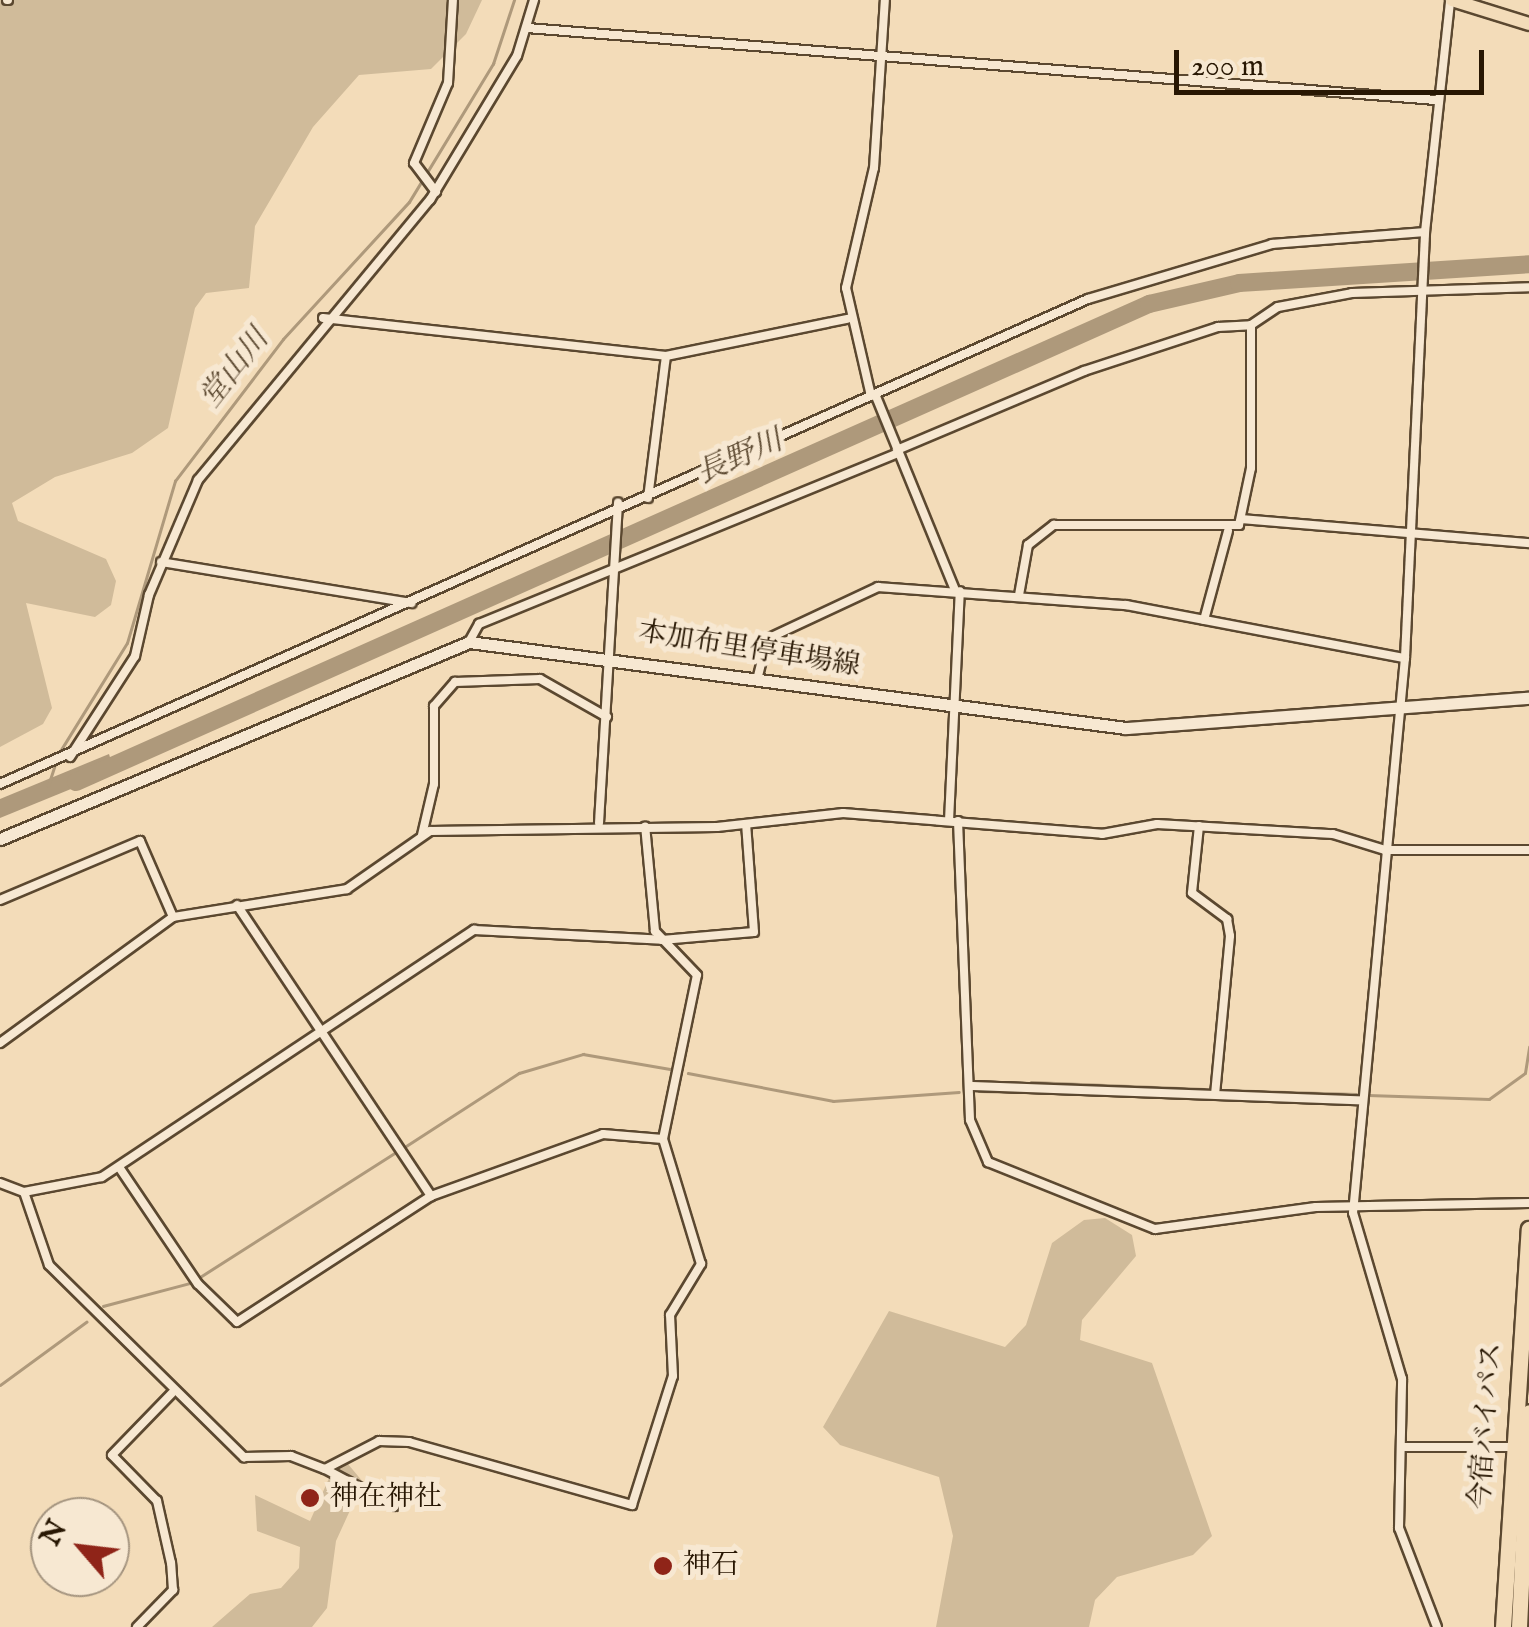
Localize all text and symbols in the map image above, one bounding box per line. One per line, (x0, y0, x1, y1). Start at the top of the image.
scale bar (1179, 30, 1489, 92)
text: 200 m (1191, 48, 1264, 86)
water label: 堂山川 (193, 322, 277, 416)
water label: 長野川 (692, 423, 788, 493)
street label: 本加布里停車場線 (636, 616, 862, 684)
street label: 今宿バイパス (1464, 1341, 1510, 1511)
place label: 神在神社 (330, 1481, 442, 1515)
marker: 神在神社 (299, 1487, 321, 1509)
north arrow (30, 1497, 130, 1597)
text: N (34, 1515, 76, 1553)
place label: 神石 (683, 1549, 739, 1583)
marker: 神石 (652, 1555, 674, 1577)

